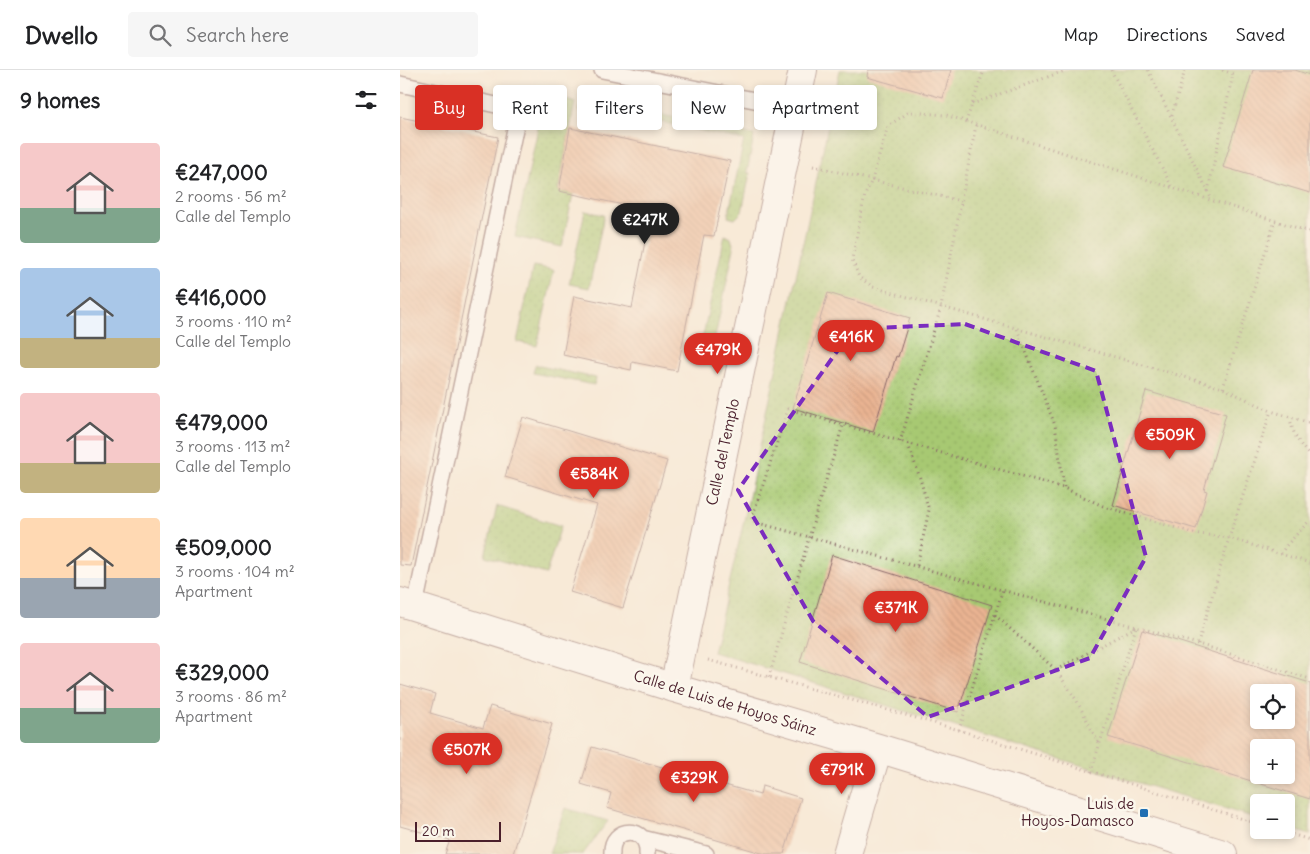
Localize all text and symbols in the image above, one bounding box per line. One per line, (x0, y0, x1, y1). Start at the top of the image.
search box (128, 12, 478, 57)
text: Dwello (25, 20, 98, 50)
icon: search (146, 21, 174, 49)
text: Search here (186, 23, 289, 47)
text: Map (1063, 23, 1098, 46)
text: Directions (1126, 23, 1208, 46)
text: Saved (1236, 23, 1285, 46)
chip: Buy (415, 85, 483, 130)
chip: Rent (493, 85, 567, 130)
chip: Filters (577, 85, 662, 130)
chip: New (672, 85, 744, 130)
chip: Apartment (754, 85, 877, 130)
icon: filters (352, 86, 380, 114)
text: 9 homes (20, 87, 100, 114)
text: €247,000 (175, 159, 268, 186)
icon: home (60, 163, 120, 223)
text: 2 rooms · 56 m² (175, 186, 287, 206)
pin: €247K (610, 202, 680, 245)
text: Calle del Templo (175, 206, 291, 226)
text: €247K (622, 209, 668, 229)
text: €416,000 (175, 284, 267, 311)
icon: home (60, 288, 120, 348)
text: 3 rooms · 110 m² (175, 311, 292, 331)
pin: €416K (816, 320, 886, 362)
text: €416K (829, 326, 873, 346)
text: Calle del Templo (175, 331, 291, 351)
pin: €479K (683, 332, 753, 375)
text: €479K (695, 339, 741, 359)
street label: Calle del Templo (702, 397, 743, 507)
text: €479,000 (175, 409, 268, 436)
icon: home (60, 413, 120, 473)
pin: €509K (1135, 418, 1205, 460)
text: €509K (1145, 424, 1195, 444)
text: 3 rooms · 113 m² (175, 436, 290, 456)
text: Calle del Templo (175, 456, 291, 476)
pin: €584K (559, 456, 629, 499)
text: €584K (570, 463, 618, 483)
text: €509,000 (175, 534, 272, 561)
icon: home (60, 538, 120, 598)
text: 3 rooms · 104 m² (175, 561, 295, 581)
text: Apartment (175, 581, 253, 601)
pin: €371K (861, 590, 931, 633)
text: €371K (874, 597, 918, 617)
text: €329,000 (175, 659, 269, 686)
icon: home (60, 663, 120, 723)
street label: Calle de Luis de Hoyos Sáinz (631, 666, 819, 739)
map controls (1250, 684, 1295, 839)
button: locate (1250, 684, 1295, 729)
text: 3 rooms · 86 m² (175, 686, 287, 706)
text: Apartment (175, 706, 253, 726)
pin: €507K (432, 732, 502, 775)
text: €507K (443, 739, 491, 759)
button: + (1250, 739, 1295, 784)
pin: €791K (807, 752, 877, 795)
text: €791K (820, 759, 864, 779)
pin: €329K (659, 760, 729, 803)
text: €329K (670, 767, 718, 787)
place label: Luis de Hoyos-Damasco (1021, 794, 1134, 830)
button: − (1250, 794, 1295, 839)
marker: Luis de Hoyos-Damasco (1138, 807, 1150, 819)
scale bar (415, 819, 501, 842)
text: 20 m (422, 822, 455, 840)

